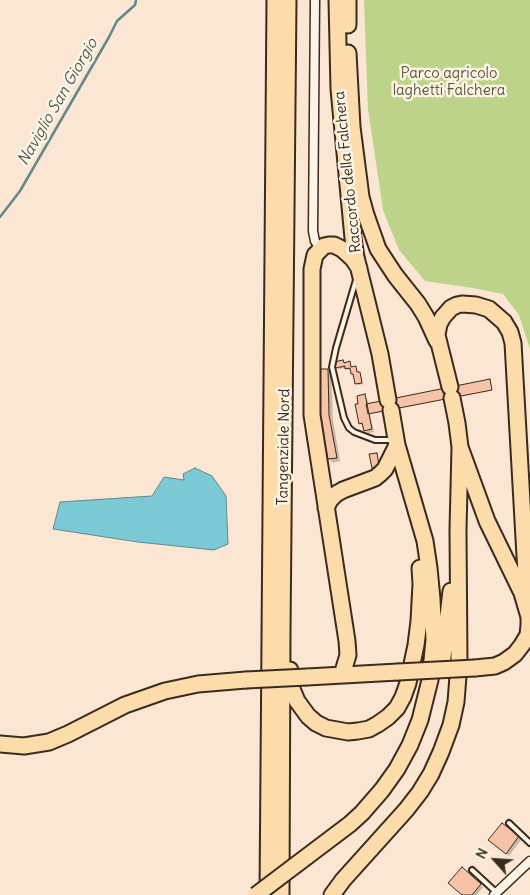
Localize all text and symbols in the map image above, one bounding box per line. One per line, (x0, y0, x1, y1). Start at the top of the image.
water label: Naviglio San Giorgio (14, 35, 102, 169)
park label: Parco agricolo laghetti Falchera (393, 65, 505, 100)
street label: Raccordo della Falchera (331, 90, 365, 254)
street label: Tangenziale Nord (274, 388, 294, 506)
north arrow (470, 835, 520, 885)
text: N (471, 845, 492, 862)

